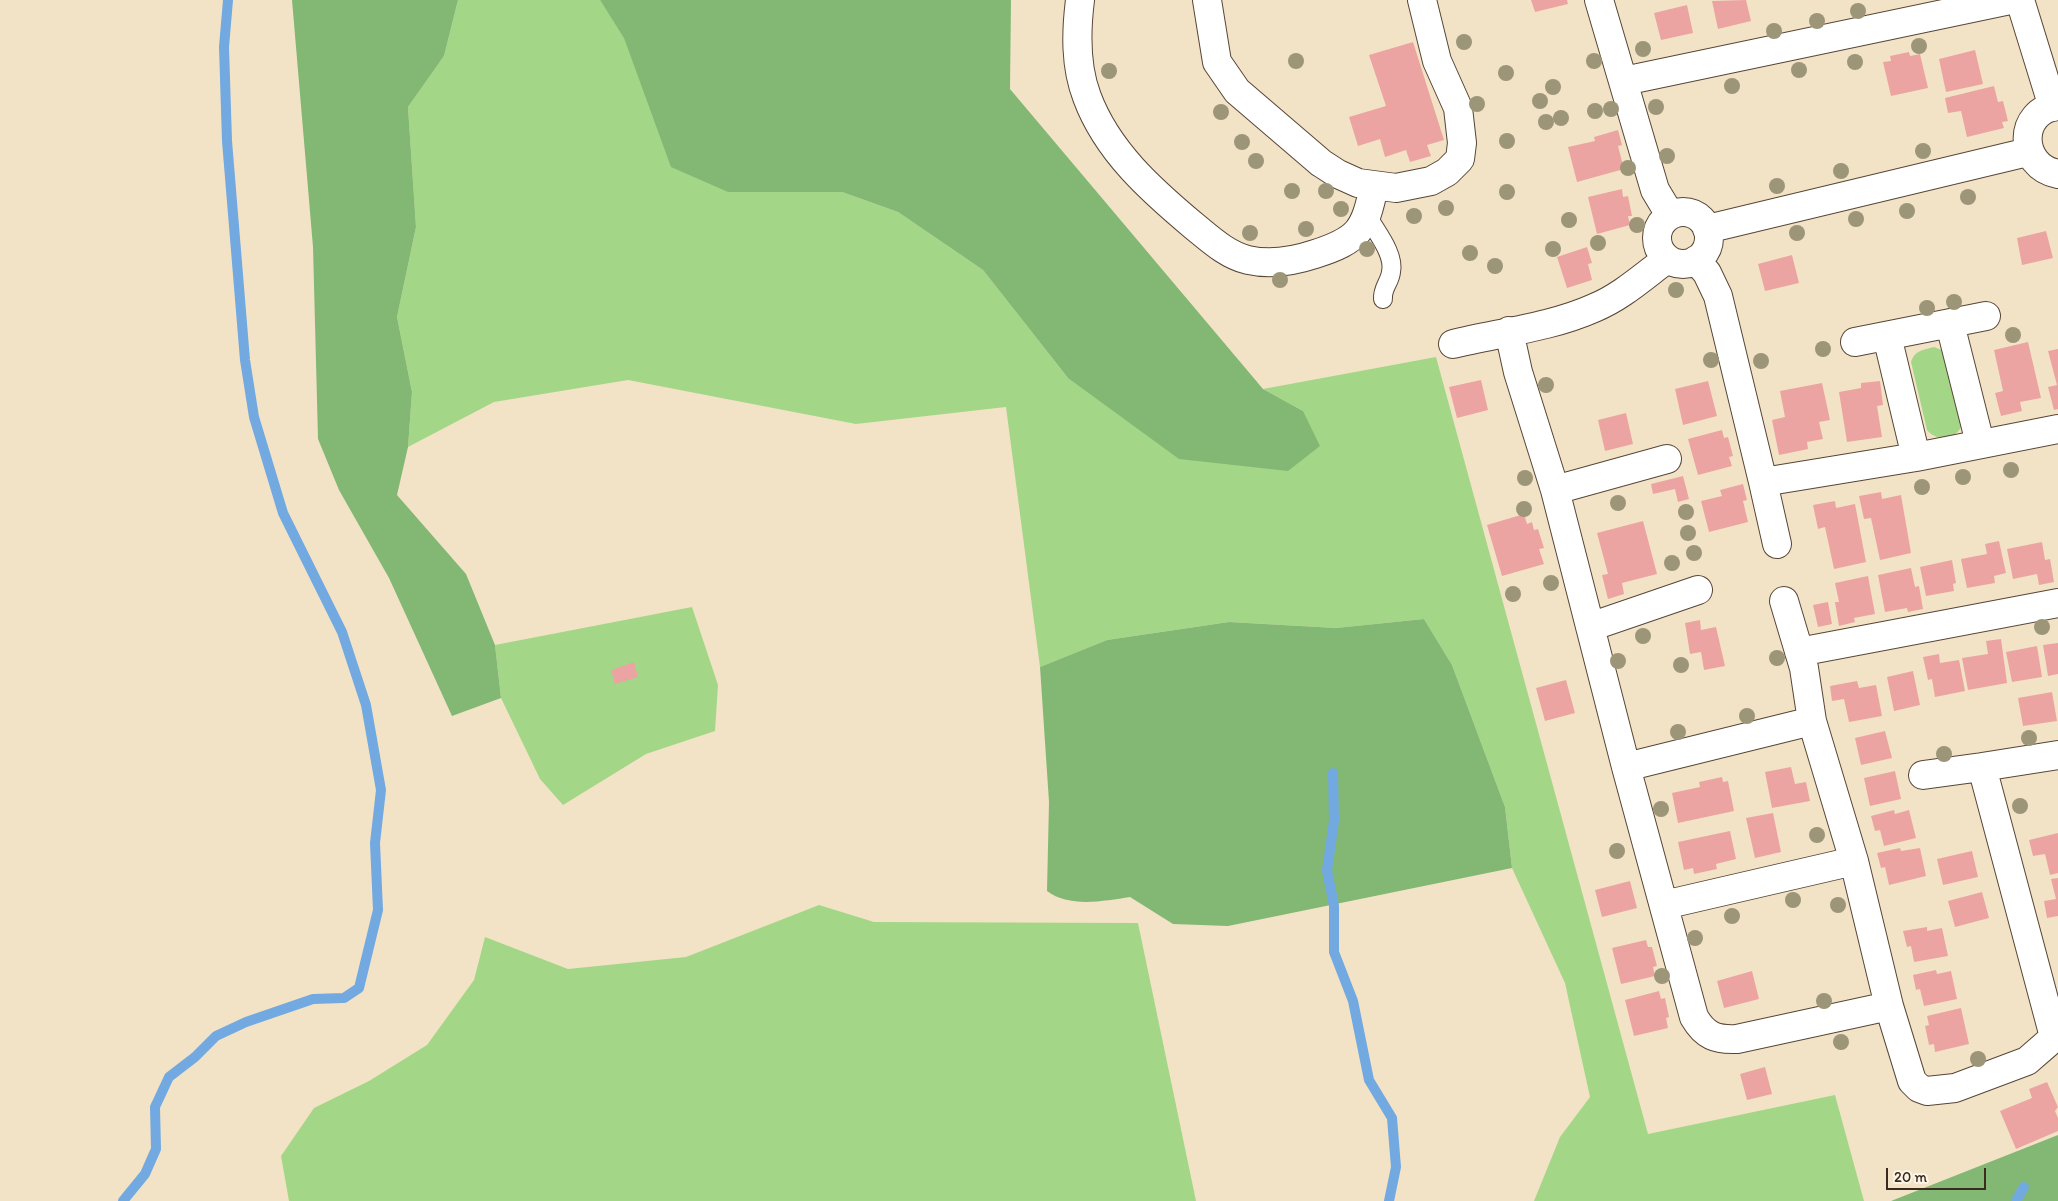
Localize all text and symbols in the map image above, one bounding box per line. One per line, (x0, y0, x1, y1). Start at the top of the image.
scale bar (1888, 1158, 1988, 1190)
text: 20 m (1894, 1168, 1927, 1186)

